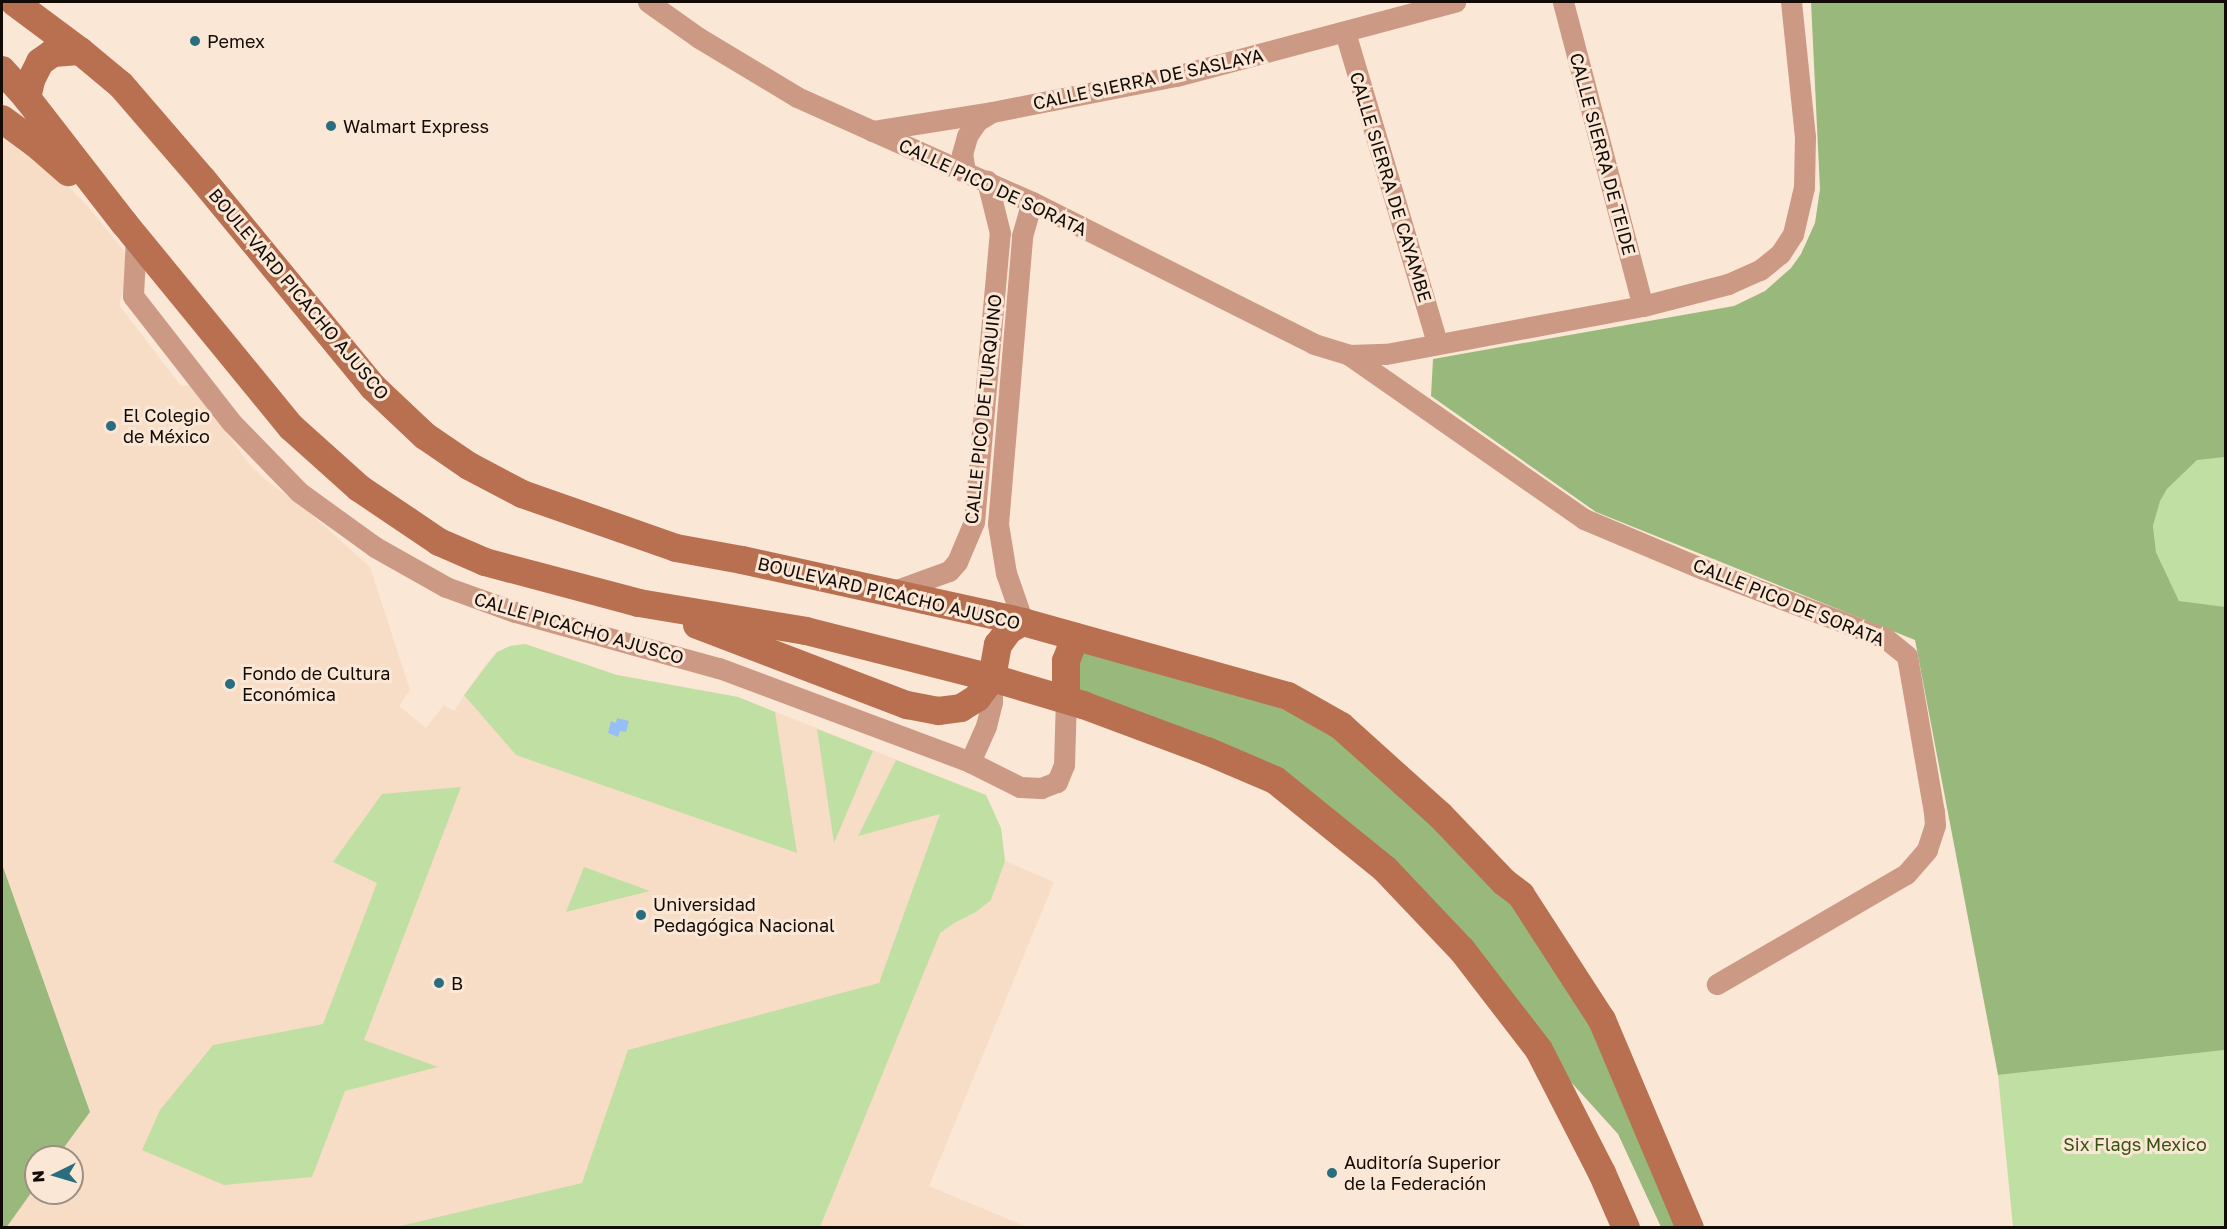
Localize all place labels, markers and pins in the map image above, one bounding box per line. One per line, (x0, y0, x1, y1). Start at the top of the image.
place label: Pemex (207, 30, 265, 52)
marker: Pemex (188, 34, 202, 48)
place label: Walmart Express (343, 115, 489, 137)
marker: Walmart Express (324, 119, 338, 133)
place label: El Colegio de México (123, 405, 210, 448)
marker: El Colegio de México (104, 419, 118, 433)
place label: Fondo de Cultura Económica (242, 663, 390, 706)
marker: Fondo de Cultura Económica (223, 677, 237, 691)
place label: Universidad Pedagógica Nacional (653, 894, 835, 936)
marker: Universidad Pedagógica Nacional (634, 908, 648, 922)
place label: B (451, 972, 463, 994)
marker: B (432, 976, 446, 990)
place label: Auditoría Superior de la Federación (1344, 1152, 1501, 1194)
marker: Auditoría Superior de la Federación (1325, 1166, 1339, 1180)

